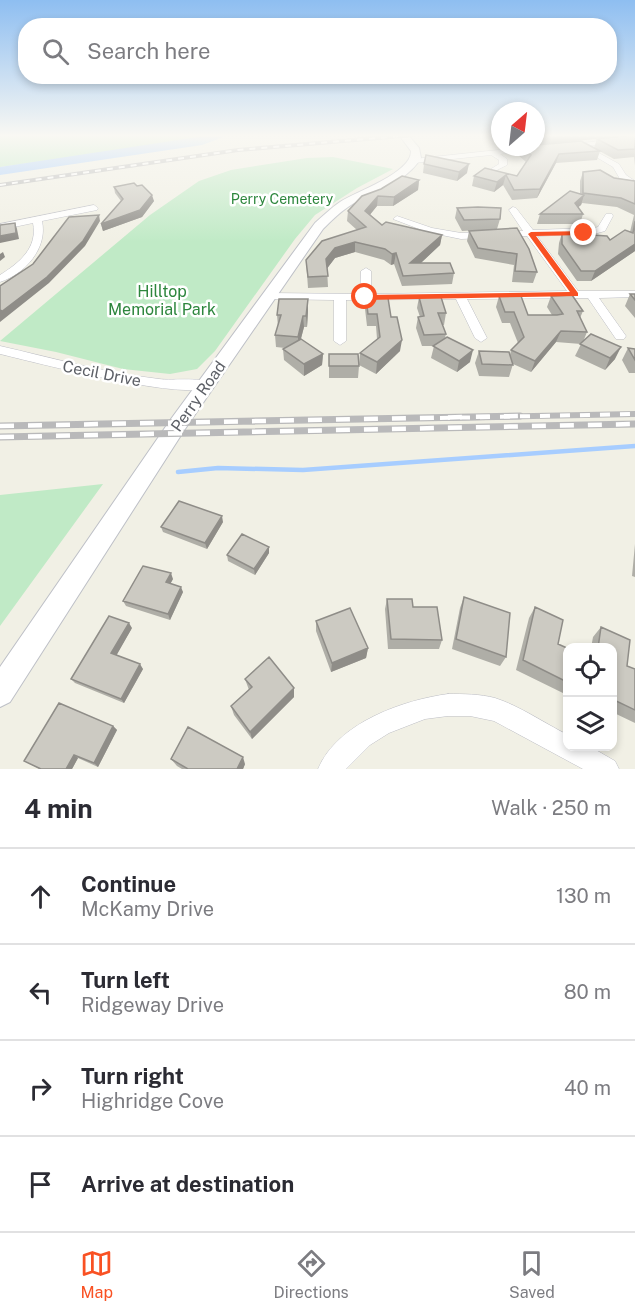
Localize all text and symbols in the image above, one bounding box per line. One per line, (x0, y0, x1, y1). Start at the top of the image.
search box (18, 18, 617, 84)
icon: search (39, 35, 72, 68)
text: Search here (87, 38, 211, 64)
north arrow (491, 102, 545, 156)
park label: Perry Cemetery (231, 191, 334, 207)
route end (570, 219, 596, 245)
park label: Hilltop Memorial Park (108, 282, 216, 319)
route start (351, 283, 377, 309)
street label: Cecil Drive (61, 357, 143, 390)
street label: Perry Road (167, 357, 230, 435)
map controls (563, 643, 617, 751)
button: locate (563, 643, 617, 697)
button: layers (563, 697, 617, 751)
text: 4 min (24, 793, 93, 824)
text: Walk · 250 m (491, 796, 611, 820)
text: Continue (81, 871, 176, 897)
icon: ahead (24, 880, 57, 913)
text: 130 m (556, 884, 611, 908)
text: McKamy Drive (81, 897, 214, 921)
text: Turn left (81, 967, 170, 993)
icon: left (24, 976, 57, 1009)
text: 80 m (564, 980, 611, 1004)
text: Ridgeway Drive (81, 993, 224, 1017)
text: Turn right (81, 1063, 184, 1089)
icon: right (24, 1072, 57, 1105)
text: 40 m (564, 1076, 611, 1100)
text: Highridge Cove (81, 1089, 224, 1113)
icon: arrive (24, 1168, 57, 1201)
text: Arrive at destination (81, 1171, 294, 1197)
tab: Map (80, 1247, 113, 1302)
tab: Directions (274, 1247, 349, 1302)
tab: Saved (509, 1247, 555, 1302)

